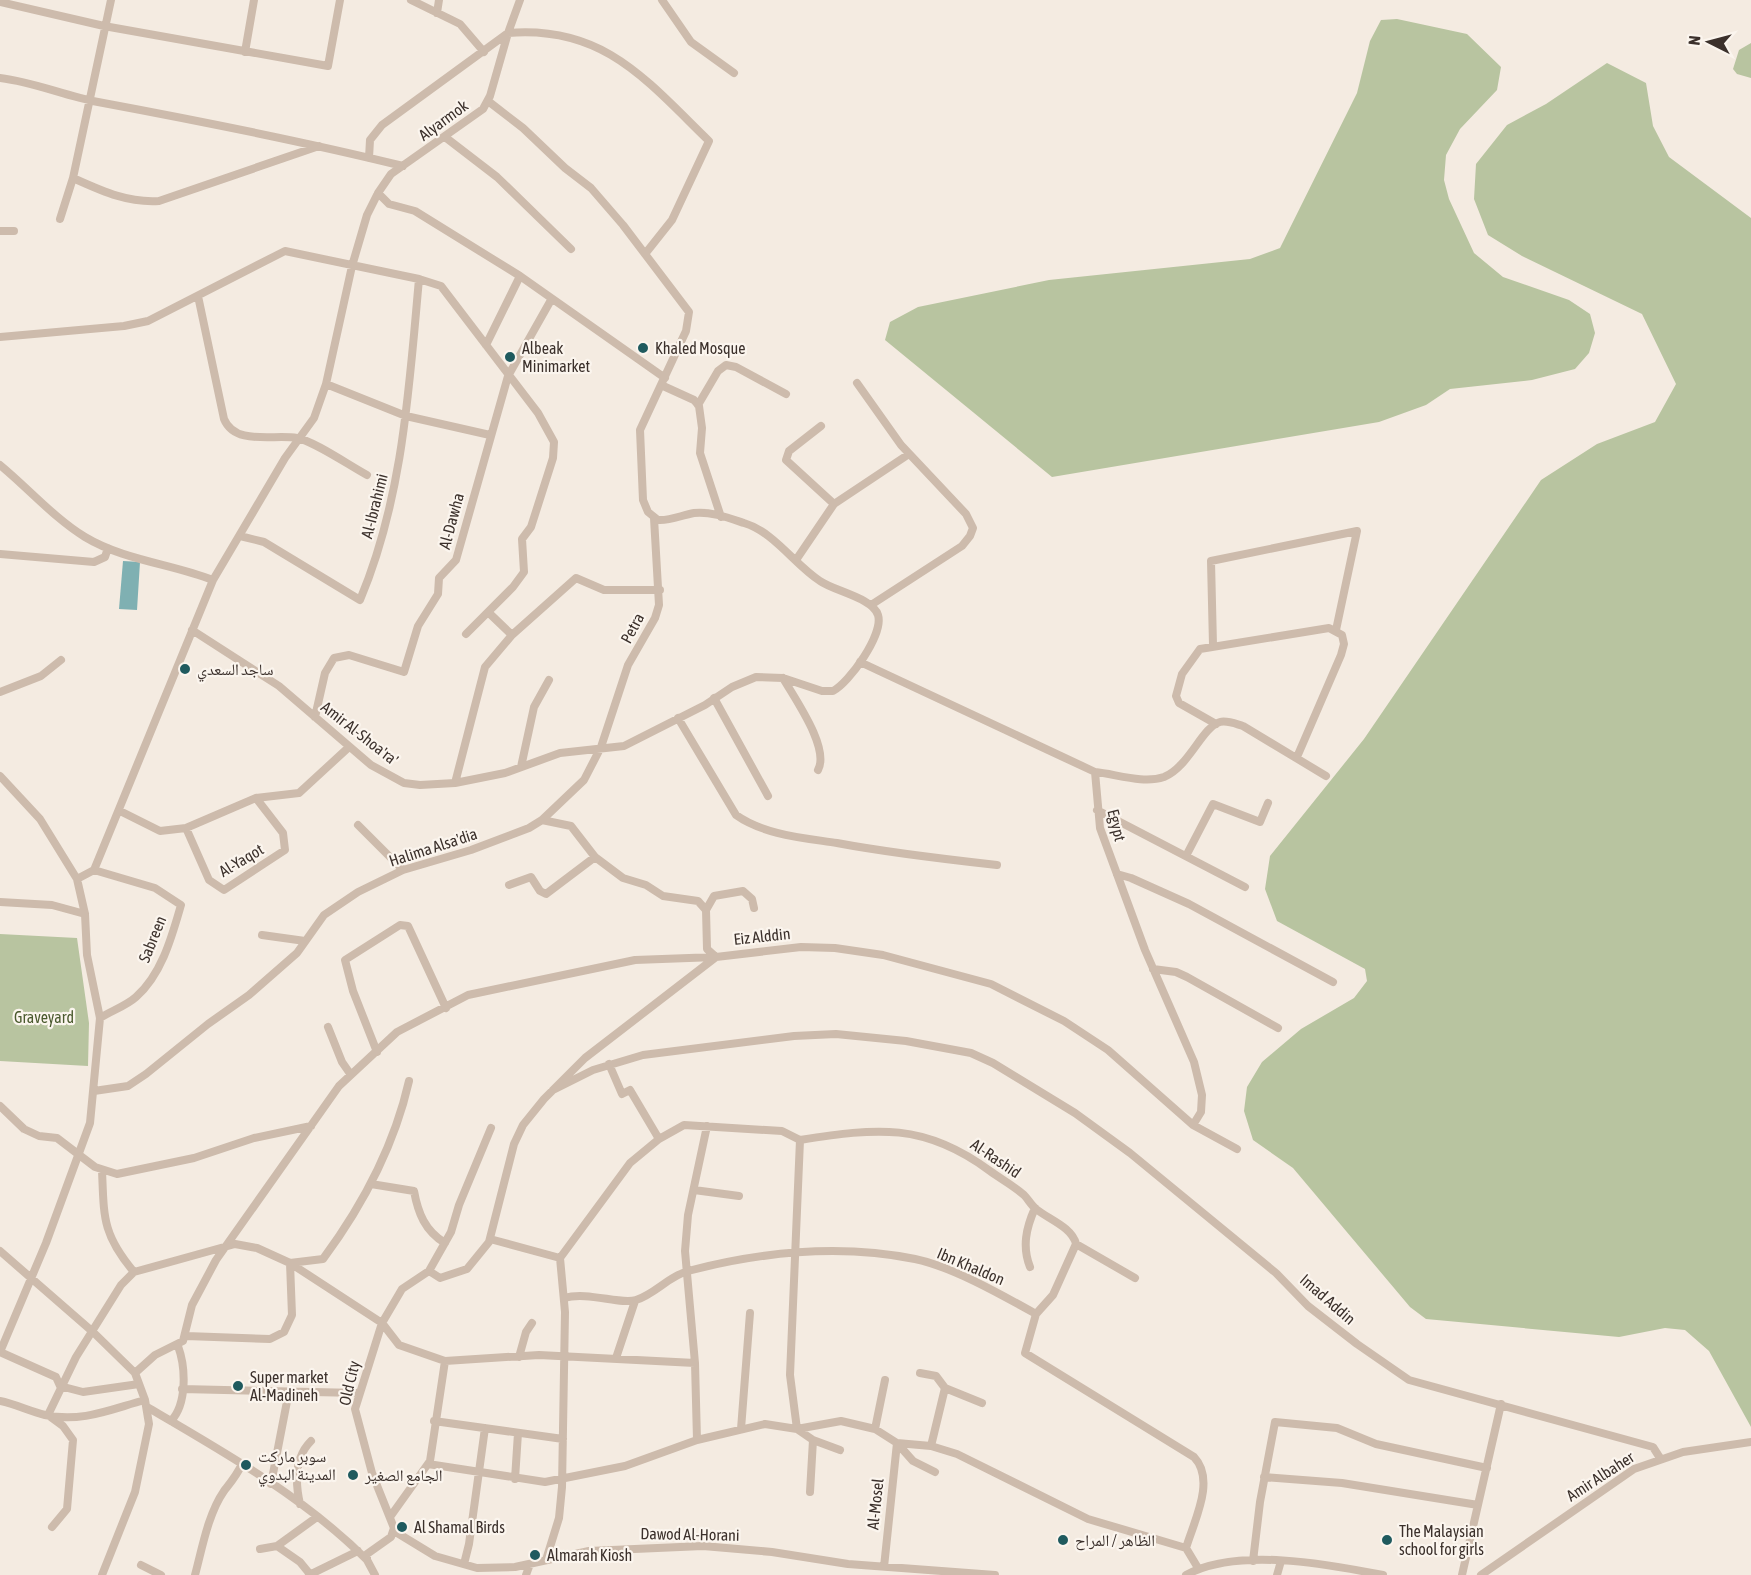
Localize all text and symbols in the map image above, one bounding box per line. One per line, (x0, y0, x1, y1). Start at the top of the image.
north arrow (1679, 12, 1739, 72)
text: N (1685, 35, 1704, 46)
street label: Alyarmok (415, 96, 472, 145)
place label: Albeak Minimarket (522, 339, 591, 375)
place label: Khaled Mosque (655, 339, 746, 358)
marker: Khaled Mosque (636, 341, 650, 355)
marker: Albeak Minimarket (503, 350, 517, 364)
street label: Al-Ibrahimi (357, 472, 391, 540)
street label: Al-Dawha (435, 491, 467, 551)
street label: Petra (617, 610, 647, 646)
place label: ساجد السعدي (197, 660, 273, 682)
marker: ساجد السعدي (178, 662, 192, 676)
street label: Amir Al-Shoa'ra' (318, 697, 402, 769)
street label: Egypt (1103, 807, 1130, 844)
street label: Halima Alsa'dia (387, 824, 479, 870)
street label: Al-Yaqot (216, 840, 267, 881)
street label: Sabreen (135, 913, 169, 965)
street label: Eiz Alddin (733, 924, 791, 948)
park label: Graveyard (14, 1008, 74, 1027)
street label: Al-Rashid (968, 1135, 1024, 1181)
street label: Ibn Khaldon (935, 1244, 1007, 1288)
street label: Imad Addin (1297, 1270, 1359, 1328)
street label: Old City (335, 1359, 364, 1407)
place label: Super market Al-Madineh (250, 1368, 329, 1404)
marker: Super market Al-Madineh (231, 1379, 245, 1393)
place label: سوبر ماركت المدينة البدوي (258, 1447, 336, 1487)
street label: Amir Albaher (1563, 1447, 1637, 1504)
marker: سوبر ماركت المدينة البدوي (239, 1458, 253, 1472)
place label: الجامع الصغير (364, 1466, 443, 1486)
marker: الجامع الصغير (346, 1468, 360, 1482)
street label: Al-Mosel (863, 1477, 887, 1531)
place label: Al Shamal Birds (414, 1518, 505, 1536)
marker: Al Shamal Birds (395, 1520, 409, 1534)
place label: The Malaysian school for girls (1399, 1522, 1484, 1559)
street label: Dawod Al-Horani (640, 1524, 740, 1544)
place label: الظاهر / المراح (1075, 1531, 1155, 1551)
marker: الظاهر / المراح (1056, 1533, 1070, 1547)
marker: The Malaysian school for girls (1380, 1533, 1394, 1547)
place label: Almarah Kiosh (547, 1546, 632, 1564)
marker: Almarah Kiosh (528, 1548, 542, 1562)

